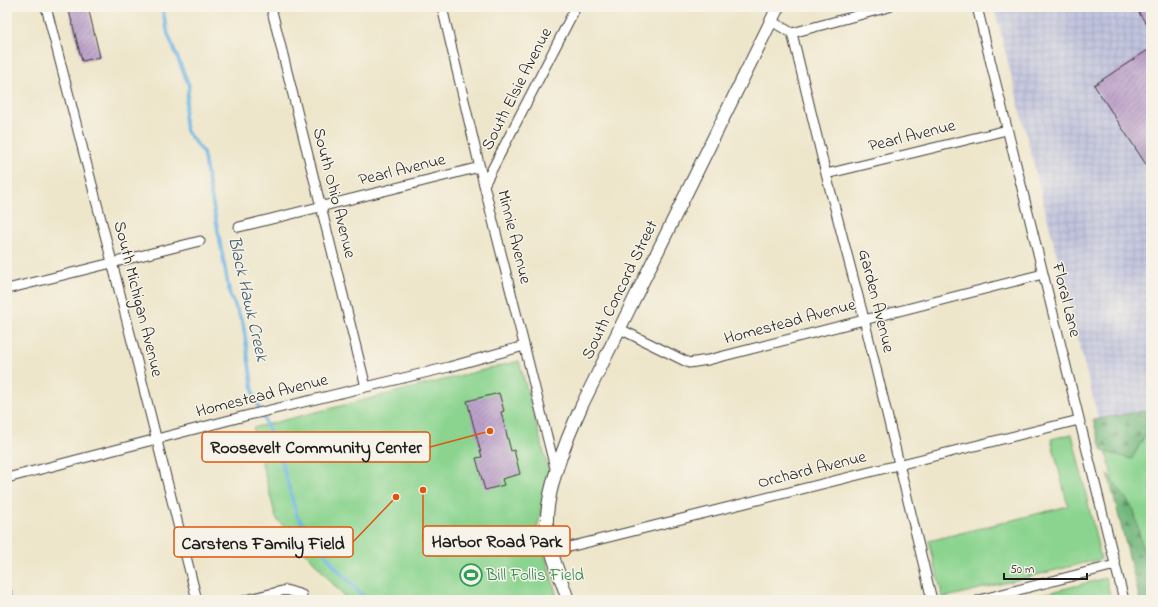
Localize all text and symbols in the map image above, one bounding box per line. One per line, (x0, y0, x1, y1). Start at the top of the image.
street label: South Elsie Avenue (475, 23, 559, 155)
street label: Pearl Avenue (866, 113, 958, 159)
street label: South Ohio Avenue (306, 125, 362, 261)
street label: Pearl Avenue (356, 147, 448, 193)
street label: Minnie Avenue (490, 187, 538, 287)
street label: South Concord Street (575, 216, 665, 364)
street label: South Michigan Avenue (105, 218, 170, 380)
water label: Black Hawk Creek (220, 234, 274, 365)
street label: Garden Avenue (851, 247, 901, 356)
street label: Floral Lane (1044, 259, 1087, 340)
street label: Homestead Avenue (721, 292, 859, 352)
street label: Homestead Avenue (193, 367, 331, 424)
callout: Roosevelt Community Center (202, 432, 430, 462)
text: Roosevelt Community Center (210, 436, 422, 463)
street label: Orchard Avenue (755, 444, 869, 496)
callout: Harbor Road Park (423, 526, 570, 556)
callout: Carstens Family Field (174, 527, 353, 557)
text: Harbor Road Park (432, 530, 564, 556)
text: Carstens Family Field (181, 532, 345, 559)
scale bar (1004, 555, 1087, 581)
text: 50 m (1010, 561, 1034, 579)
sports icon: Bill Follis Field (458, 562, 484, 588)
place label: Bill Follis Field (485, 563, 585, 588)

